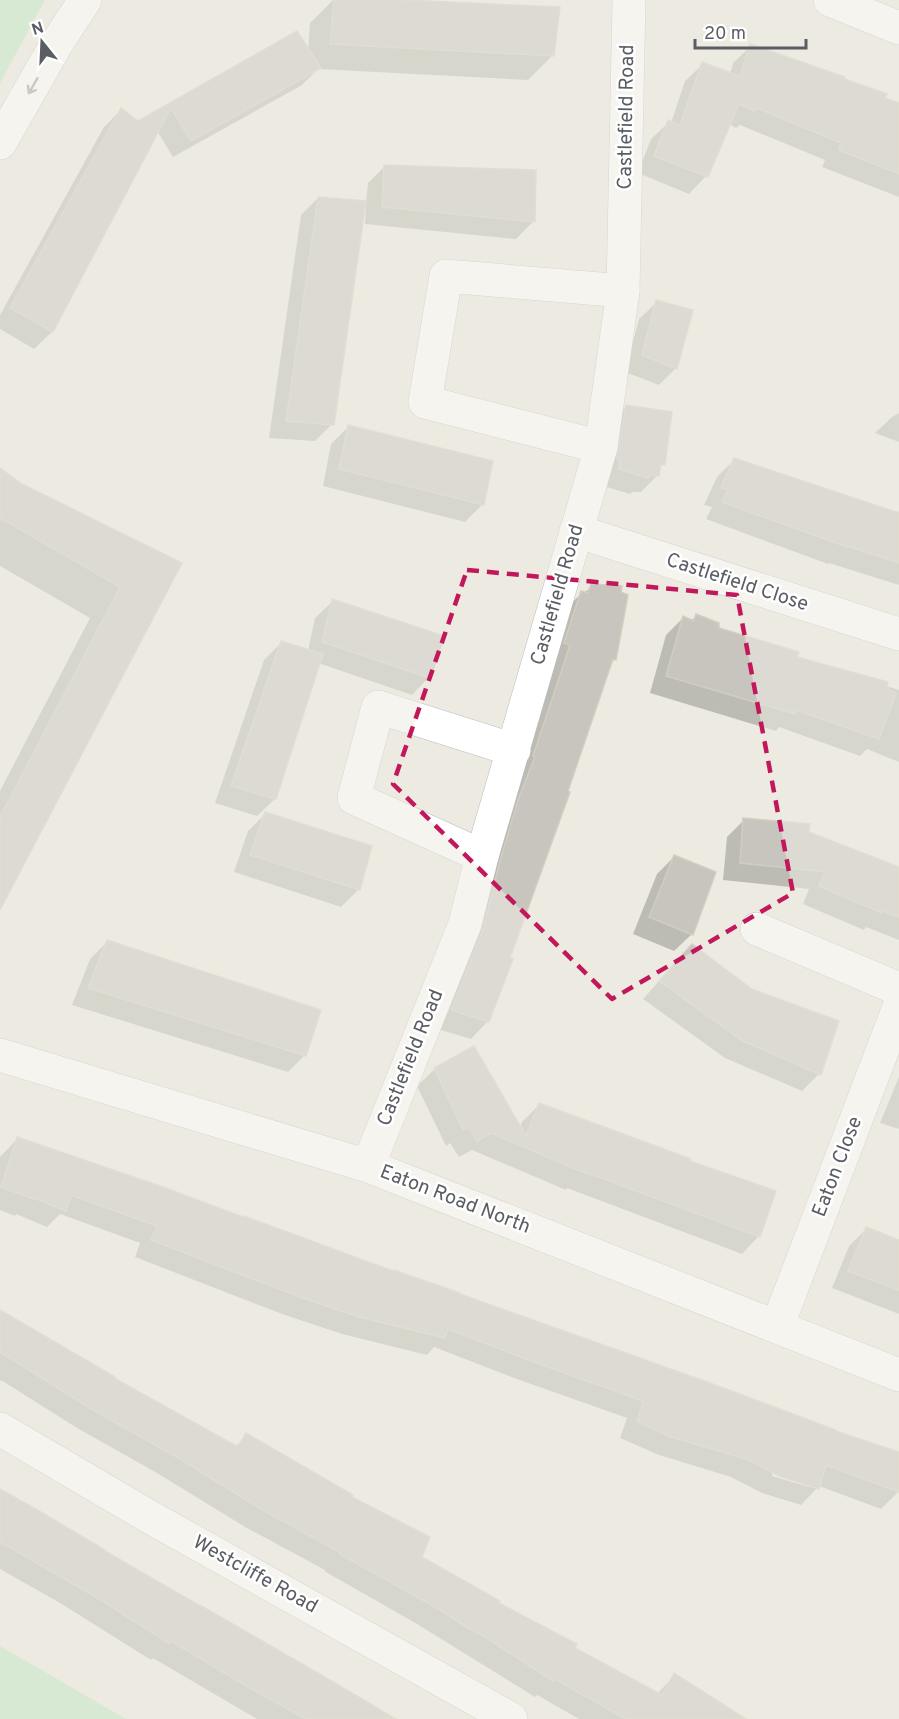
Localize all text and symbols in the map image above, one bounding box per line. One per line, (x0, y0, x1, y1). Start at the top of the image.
north arrow (12, 12, 72, 72)
scale bar (695, 12, 806, 50)
text: N (29, 18, 47, 41)
text: 20 m (704, 23, 746, 46)
street label: Castlefield Road (613, 44, 641, 190)
one-way arrow (27, 77, 39, 94)
street label: Castlefield Road (525, 522, 591, 668)
street label: Castlefield Close (663, 548, 811, 618)
street label: Castlefield Road (372, 986, 450, 1130)
street label: Eaton Close (807, 1113, 869, 1221)
street label: Eaton Road North (376, 1159, 534, 1241)
street label: Westcliffe Road (188, 1530, 322, 1620)

